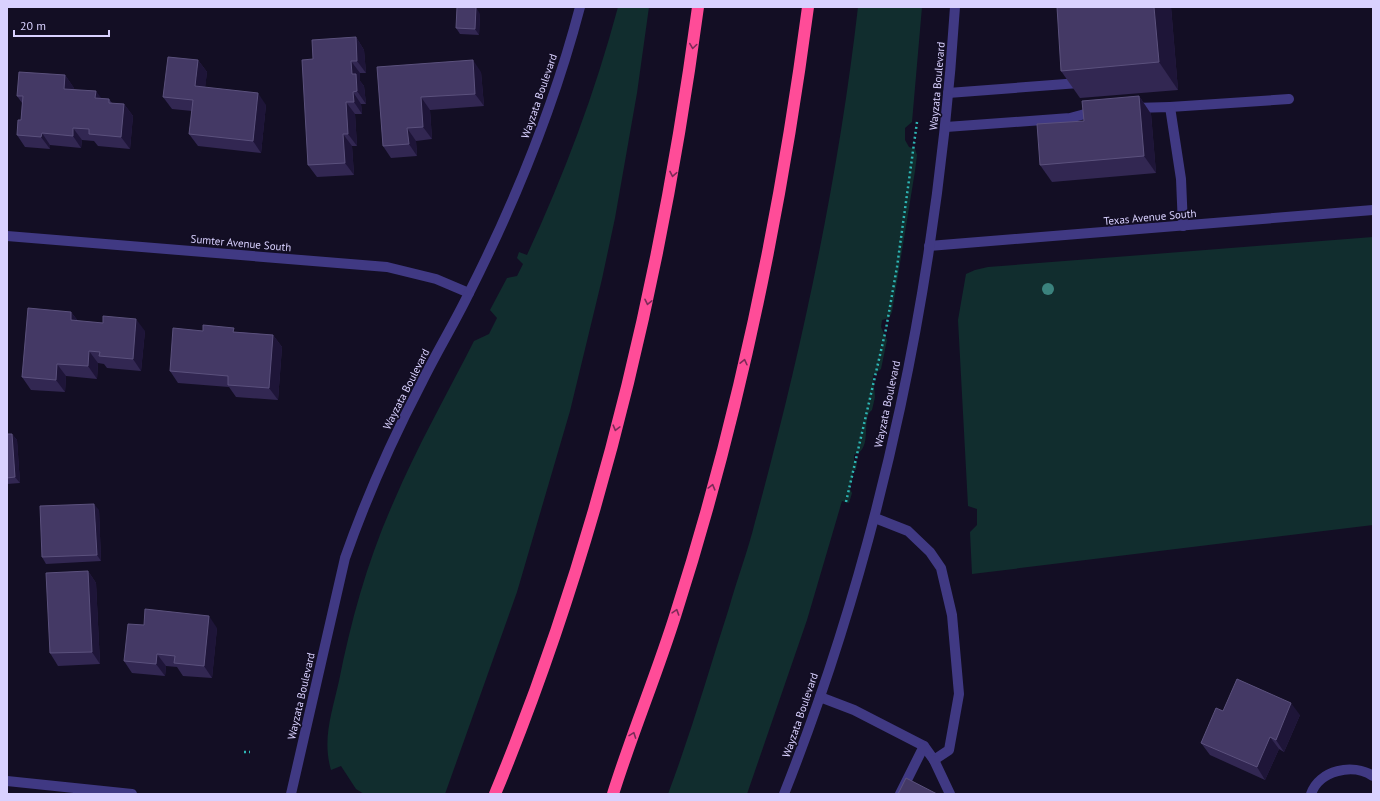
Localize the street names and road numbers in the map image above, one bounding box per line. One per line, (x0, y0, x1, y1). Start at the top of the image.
street label: Wayzata Boulevard (926, 41, 948, 131)
street label: Wayzata Boulevard (518, 52, 560, 140)
street label: Texas Avenue South (1103, 206, 1197, 228)
street label: Sumter Avenue South (190, 232, 292, 254)
street label: Wayzata Boulevard (380, 346, 432, 432)
street label: Wayzata Boulevard (871, 359, 903, 449)
street label: Wayzata Boulevard (284, 651, 318, 741)
street label: Wayzata Boulevard (779, 671, 821, 759)

